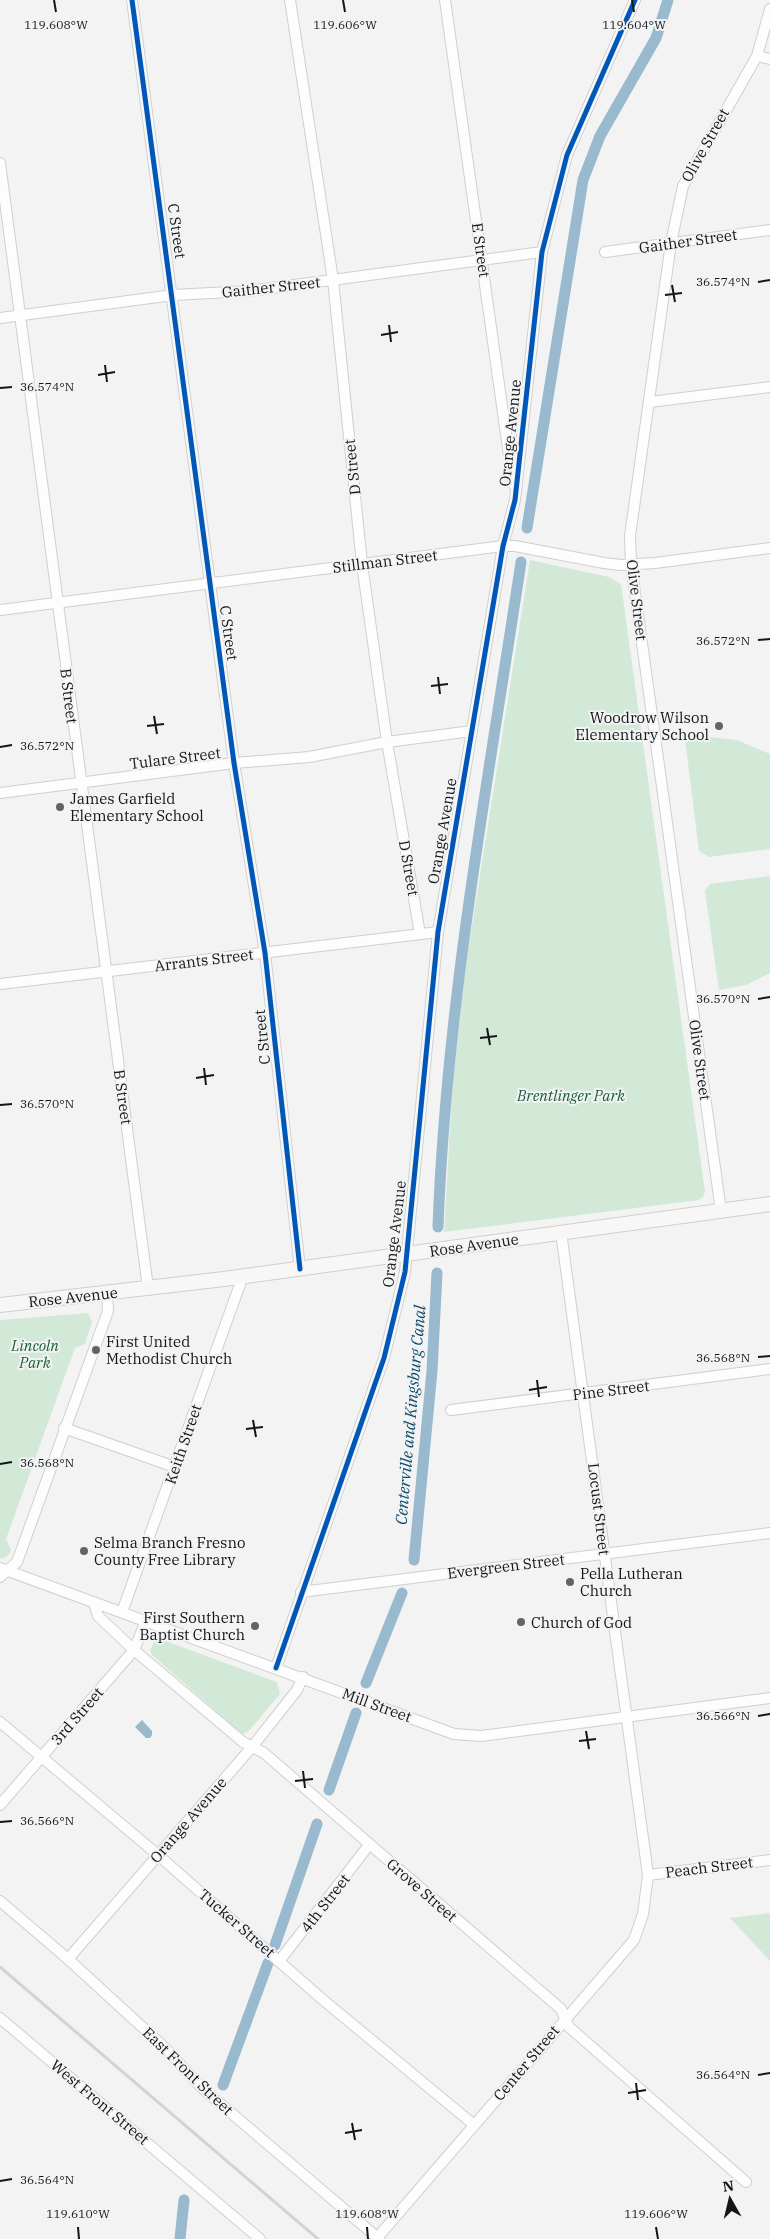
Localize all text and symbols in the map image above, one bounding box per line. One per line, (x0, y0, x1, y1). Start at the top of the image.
text: 119.608°W (24, 17, 88, 32)
text: 119.606°W (313, 17, 377, 32)
text: 119.604°W (602, 17, 666, 32)
street label: Olive Street (677, 105, 733, 185)
street label: C Street (164, 202, 190, 260)
street label: E Street (468, 221, 494, 279)
street label: Gaither Street (638, 225, 738, 257)
street label: Gaither Street (221, 272, 321, 302)
text: 36.574°N (696, 274, 750, 289)
text: 36.574°N (20, 379, 74, 394)
street label: Orange Avenue (495, 379, 525, 487)
street label: D Street (340, 438, 364, 496)
street label: Stillman Street (331, 545, 439, 577)
street label: Olive Street (623, 558, 651, 642)
street label: C Street (216, 604, 242, 662)
text: 36.572°N (696, 633, 750, 648)
street label: B Street (56, 667, 82, 725)
place label: Woodrow Wilson Elementary School (575, 708, 709, 744)
marker: Woodrow Wilson Elementary School (713, 720, 725, 732)
text: 36.572°N (20, 738, 74, 753)
street label: Tulare Street (128, 743, 222, 773)
street label: Orange Avenue (423, 776, 461, 886)
place label: James Garfield Elementary School (70, 789, 204, 825)
marker: James Garfield Elementary School (54, 801, 66, 813)
street label: D Street (395, 839, 423, 897)
street label: Arrants Street (153, 945, 255, 975)
text: 36.570°N (696, 991, 750, 1006)
street label: C Street (250, 1008, 274, 1066)
street label: Olive Street (685, 1018, 715, 1102)
street label: B Street (110, 1068, 136, 1126)
park label: Brentlinger Park (516, 1086, 625, 1105)
text: 36.570°N (20, 1096, 74, 1111)
street label: Orange Avenue (378, 1180, 410, 1288)
street label: Rose Avenue (428, 1229, 520, 1261)
street label: Rose Avenue (27, 1283, 119, 1311)
water label: Centerville and Kingsburg Canal (390, 1304, 430, 1526)
place label: First United Methodist Church (106, 1332, 232, 1368)
park label: Lincoln Park (10, 1336, 59, 1372)
marker: First United Methodist Church (90, 1344, 102, 1356)
text: 36.568°N (696, 1350, 750, 1365)
street label: Pine Street (571, 1376, 651, 1404)
street label: Keith Street (160, 1402, 206, 1486)
text: 36.568°N (20, 1455, 74, 1470)
street label: Locust Street (584, 1462, 614, 1556)
place label: Selma Branch Fresno County Free Library (94, 1533, 245, 1569)
marker: Selma Branch Fresno County Free Library (78, 1545, 90, 1557)
street label: Evergreen Street (446, 1549, 566, 1583)
place label: Pella Lutheran Church (580, 1564, 683, 1600)
marker: Pella Lutheran Church (564, 1576, 576, 1588)
place label: First Southern Baptist Church (139, 1608, 245, 1644)
place label: Church of God (531, 1613, 632, 1632)
marker: Church of God (515, 1616, 527, 1628)
marker: First Southern Baptist Church (249, 1620, 261, 1632)
street label: 3rd Street (47, 1683, 107, 1749)
street label: Mill Street (340, 1684, 414, 1726)
text: 36.566°N (696, 1708, 750, 1723)
street label: Orange Avenue (146, 1773, 230, 1867)
text: 36.566°N (20, 1813, 74, 1828)
street label: Peach Street (664, 1852, 754, 1882)
street label: Grove Street (383, 1854, 461, 1926)
street label: 4th Street (296, 1870, 354, 1936)
street label: Tucker Street (195, 1885, 279, 1961)
street label: Center Street (489, 2021, 563, 2105)
street label: East Front Street (139, 2023, 237, 2119)
street label: West Front Street (47, 2055, 153, 2149)
text: 36.564°N (696, 2067, 750, 2082)
text: 36.564°N (20, 2172, 74, 2187)
north arrow (705, 2174, 755, 2224)
text: N (721, 2176, 735, 2196)
text: 119.610°W (46, 2206, 110, 2221)
text: 119.608°W (335, 2206, 399, 2221)
text: 119.606°W (624, 2206, 688, 2221)

